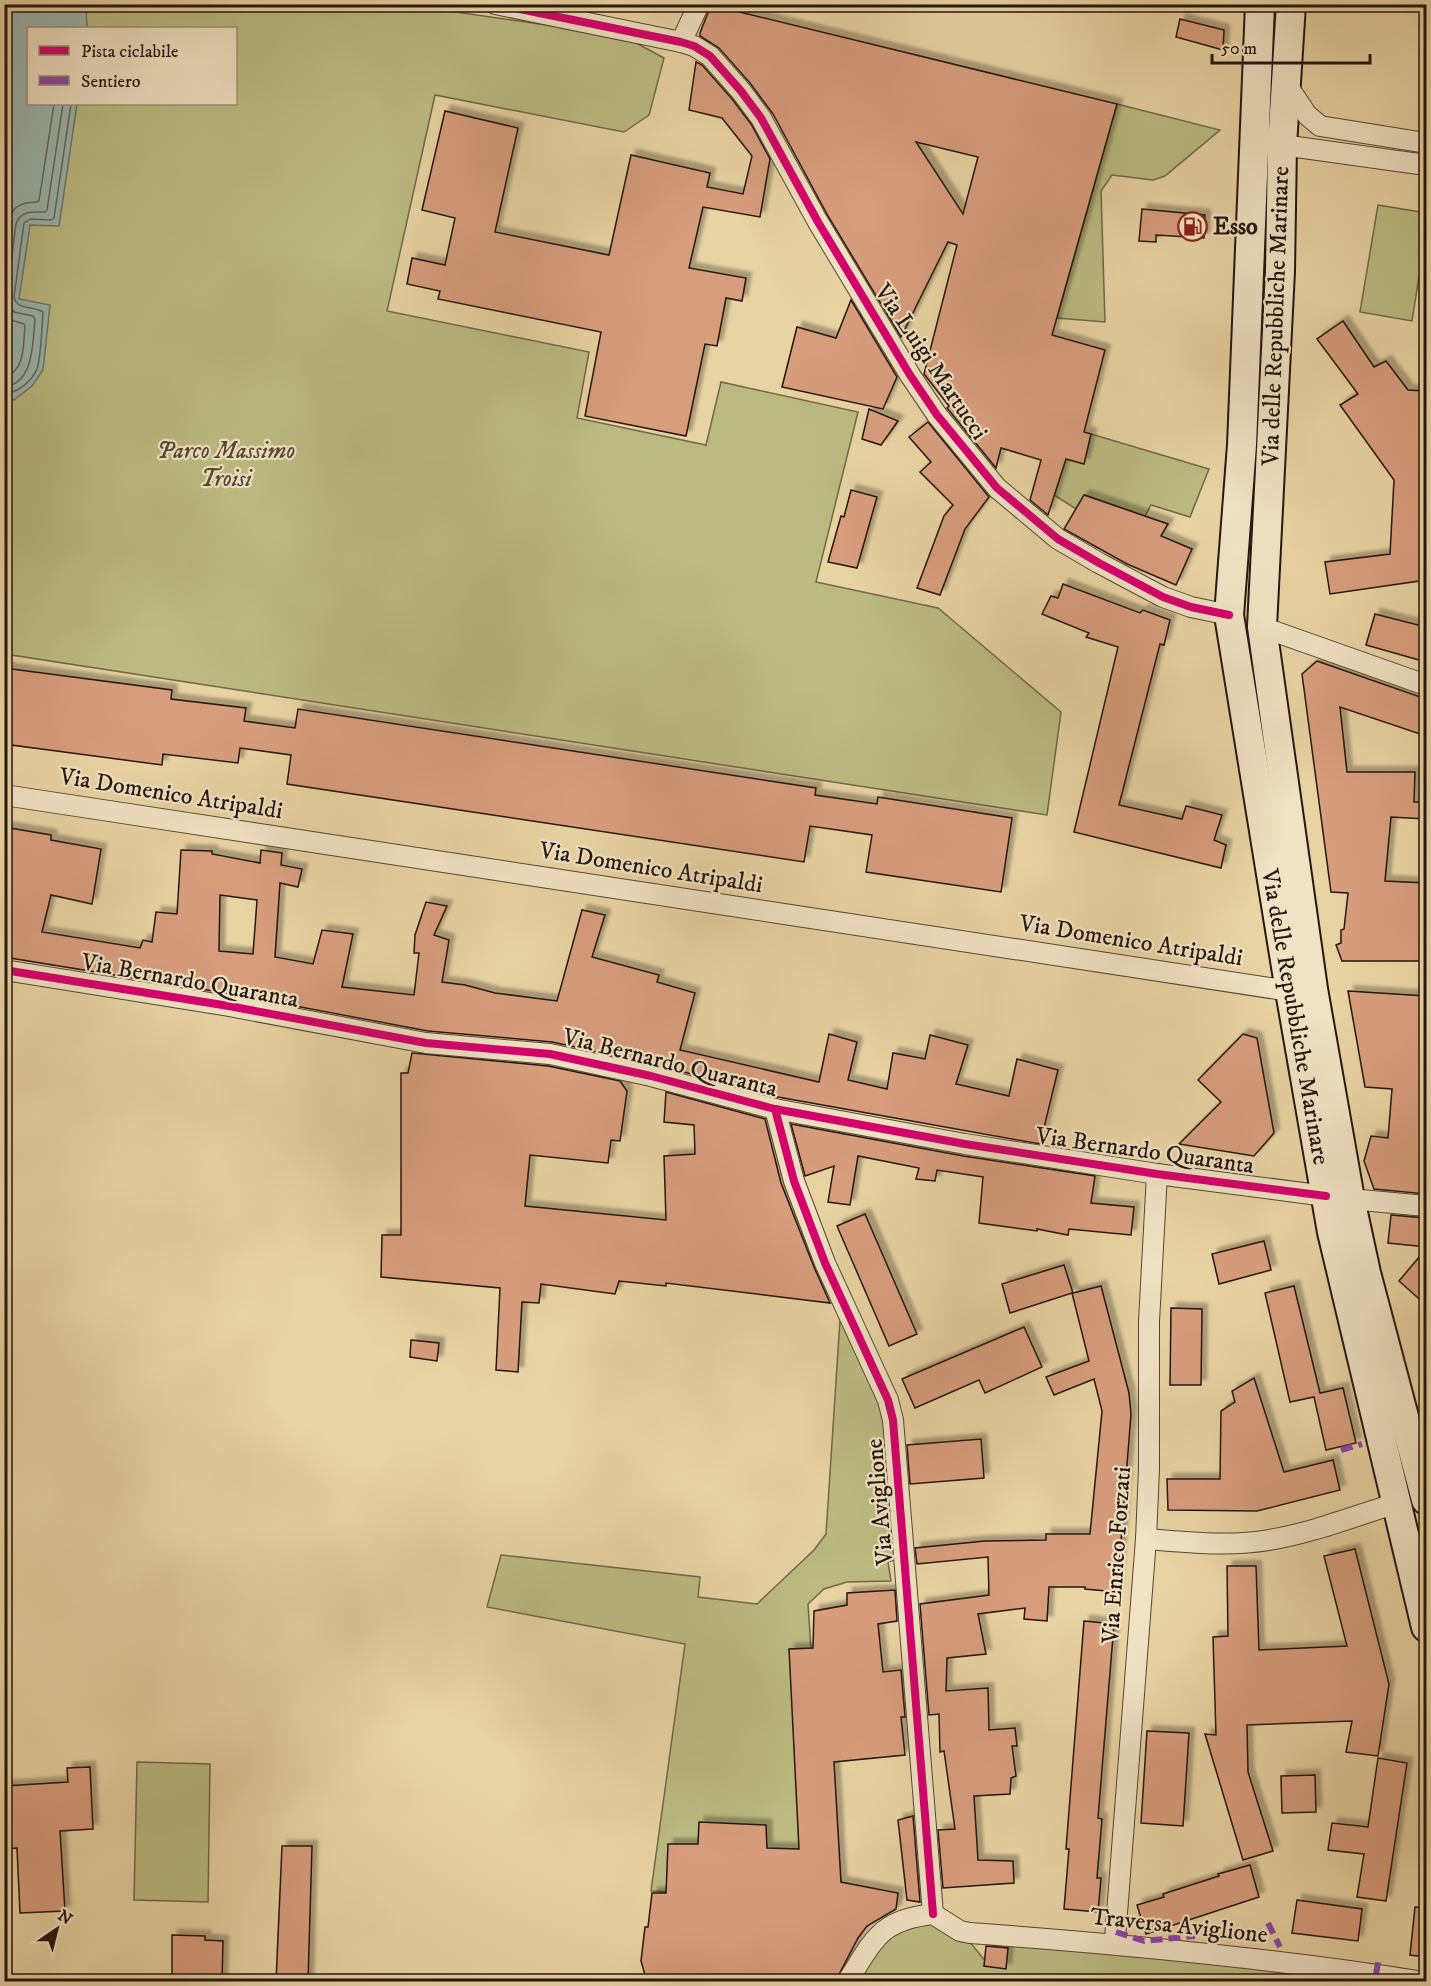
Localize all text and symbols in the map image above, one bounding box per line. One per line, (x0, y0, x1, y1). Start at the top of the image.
legend (27, 27, 237, 105)
scale bar (1212, 27, 1370, 65)
text: 50 m (1221, 38, 1257, 60)
text: Pista ciclabile (81, 41, 178, 63)
text: Sentiero (81, 71, 141, 93)
street label: Via delle Repubbliche Marinare (1256, 166, 1296, 467)
fuel station icon: Esso (1176, 211, 1208, 243)
place label: Esso (1213, 212, 1258, 242)
street label: Via Luigi Martucci (867, 277, 994, 446)
park label: Parco Massimo Troisi (157, 436, 295, 494)
street label: Via Domenico Atripaldi (56, 761, 285, 826)
street label: Via Domenico Atripaldi (536, 835, 765, 900)
street label: Via delle Repubbliche Marinare (1254, 866, 1336, 1167)
street label: Via Domenico Atripaldi (1016, 908, 1245, 973)
street label: Via Bernardo Quaranta (78, 947, 302, 1015)
street label: Via Bernardo Quaranta (559, 1022, 781, 1104)
street label: Via Bernardo Quaranta (1033, 1121, 1257, 1181)
street label: Via Aviglione (860, 1437, 901, 1568)
street label: Via Enrico Forzati (1096, 1466, 1138, 1645)
north arrow (27, 1899, 87, 1959)
street label: Traversa Aviglione (1089, 1902, 1269, 1950)
text: N (54, 1906, 76, 1929)

